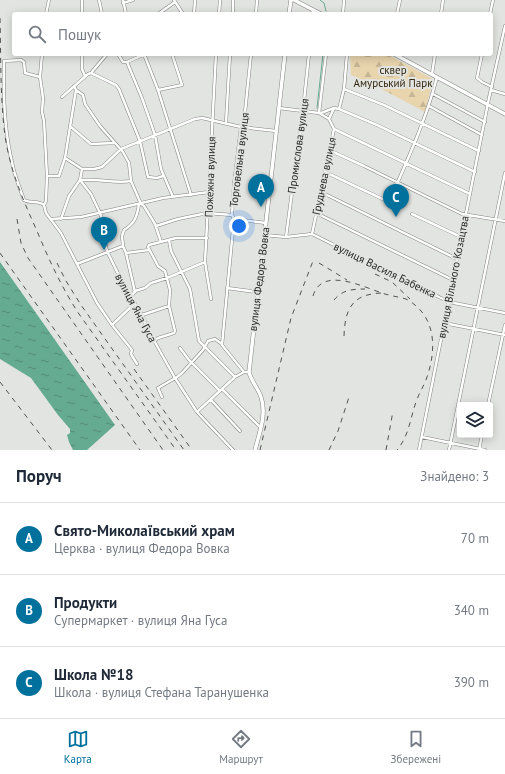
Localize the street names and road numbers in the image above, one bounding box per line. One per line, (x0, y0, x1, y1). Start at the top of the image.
street label: Промислова вулиця (284, 98, 312, 194)
street label: Торговельна вулиця (226, 112, 252, 208)
street label: Пожежна вулиця (202, 136, 218, 218)
street label: Груднева вулиця (309, 136, 339, 216)
street label: вулиця Вільного Козацтва (434, 215, 472, 339)
street label: вулиця Федора Вовка (246, 226, 272, 332)
street label: вулиця Василя Бабенка (331, 239, 439, 301)
street label: вулиця Яна Гуса (112, 271, 160, 345)

